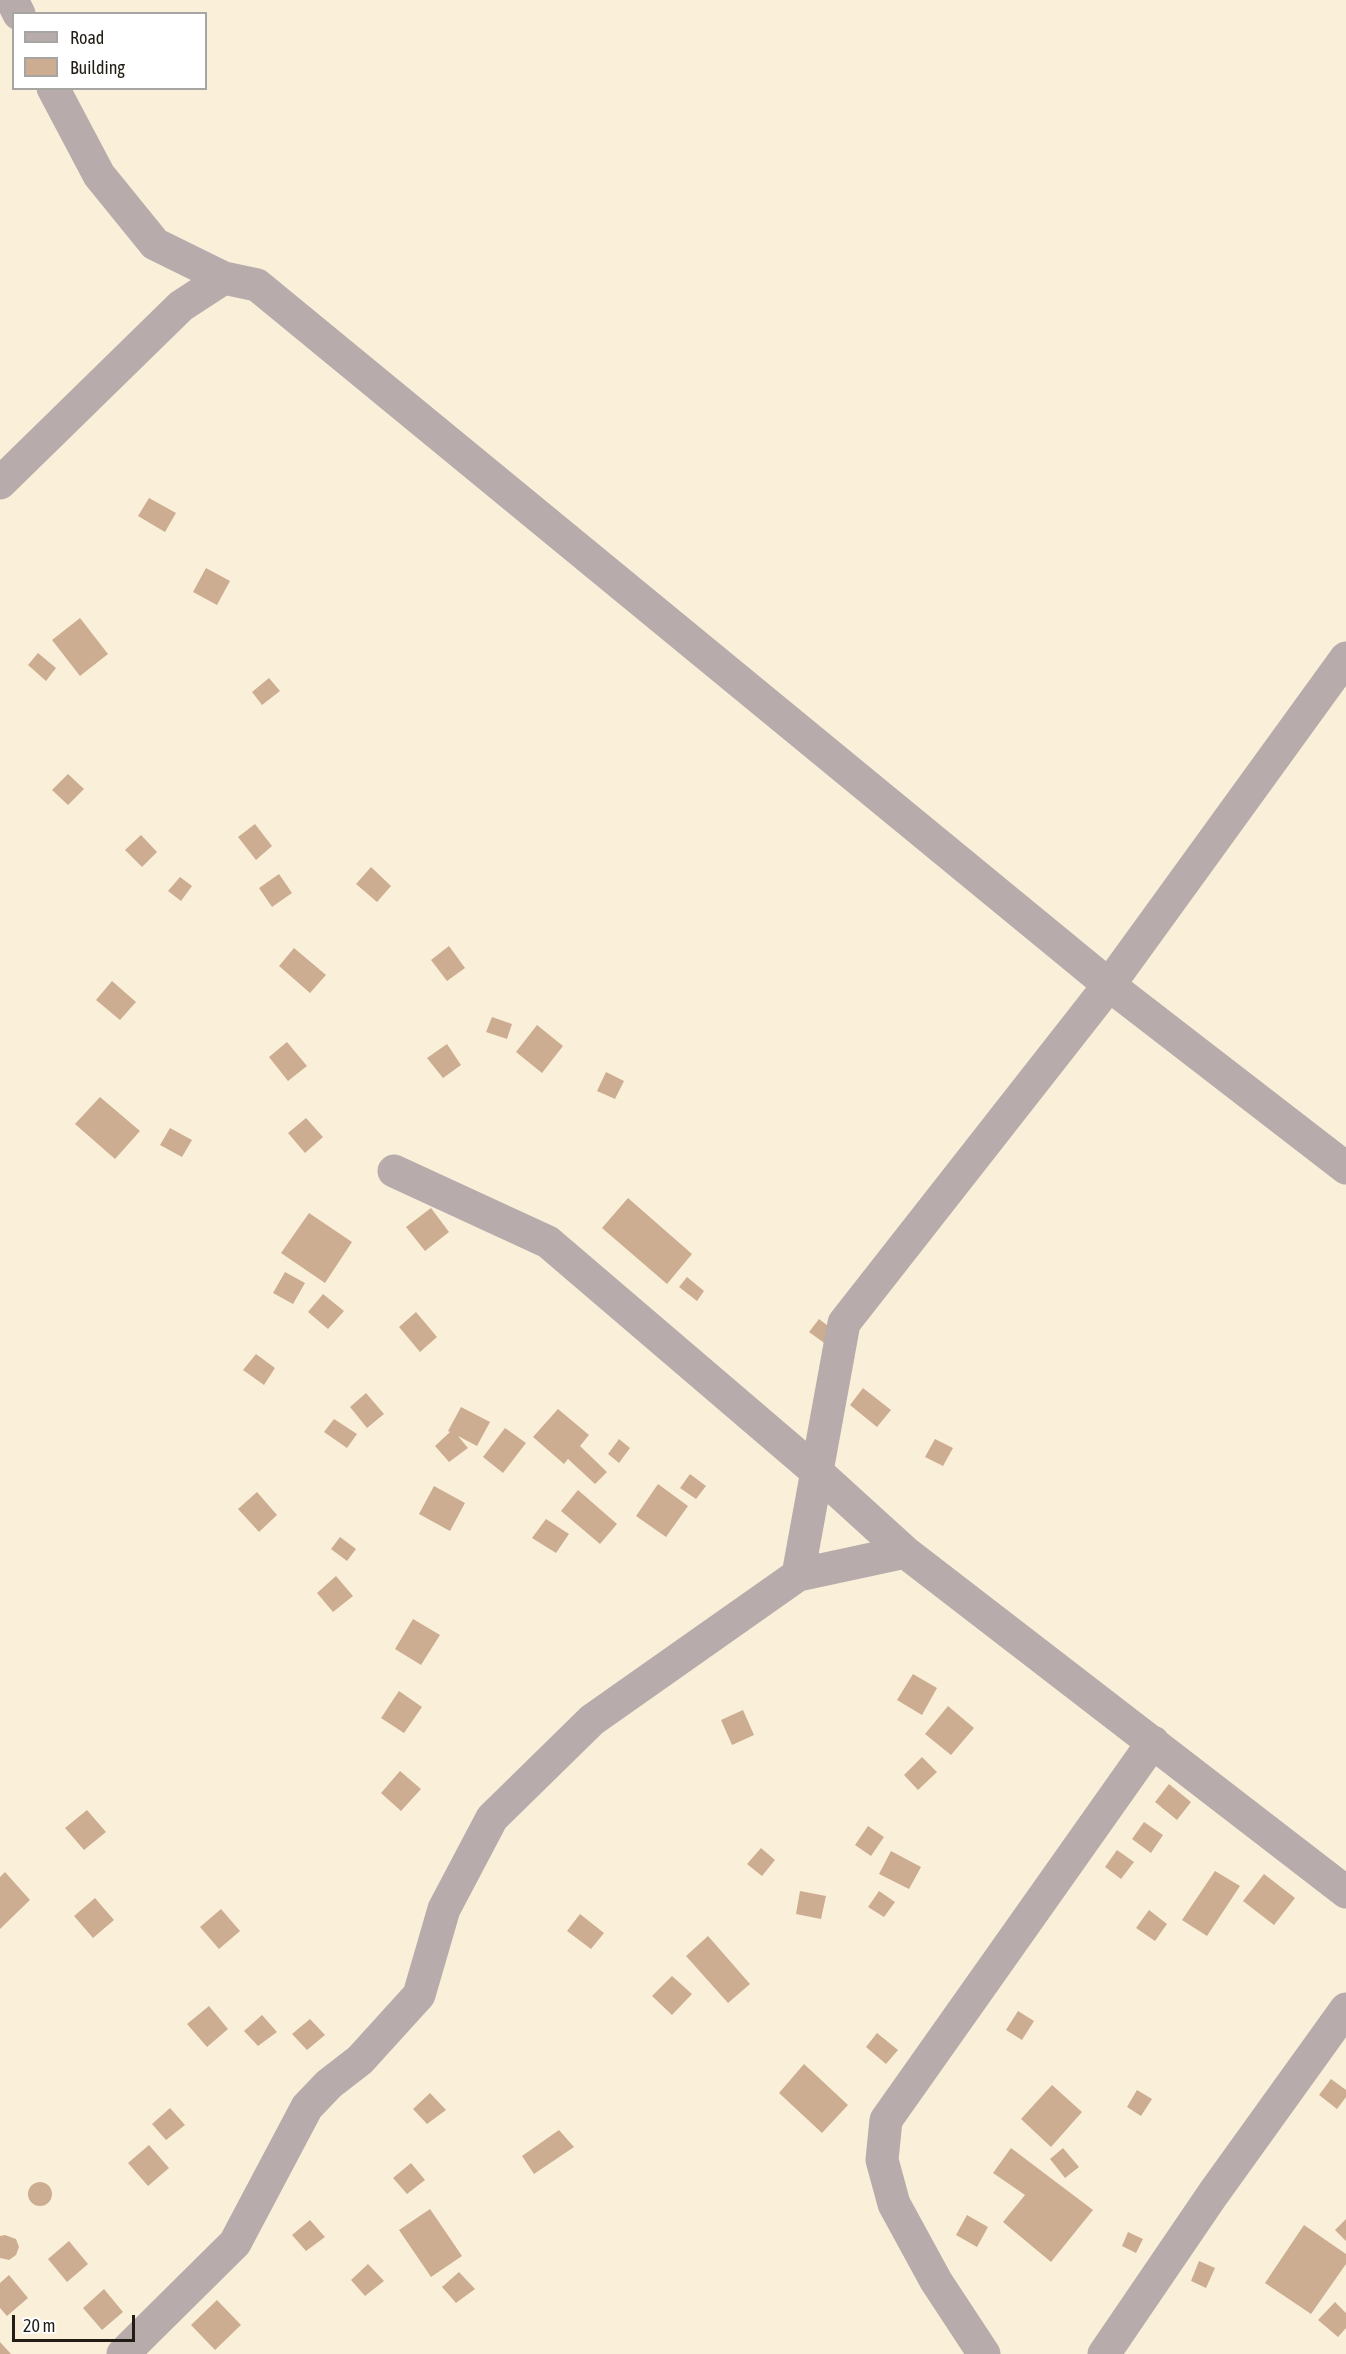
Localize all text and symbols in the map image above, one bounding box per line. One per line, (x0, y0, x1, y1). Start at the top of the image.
legend (12, 12, 207, 90)
text: Road (70, 27, 104, 48)
text: Building (70, 57, 125, 78)
scale bar (15, 2303, 138, 2341)
text: 20 m (23, 2315, 55, 2336)

